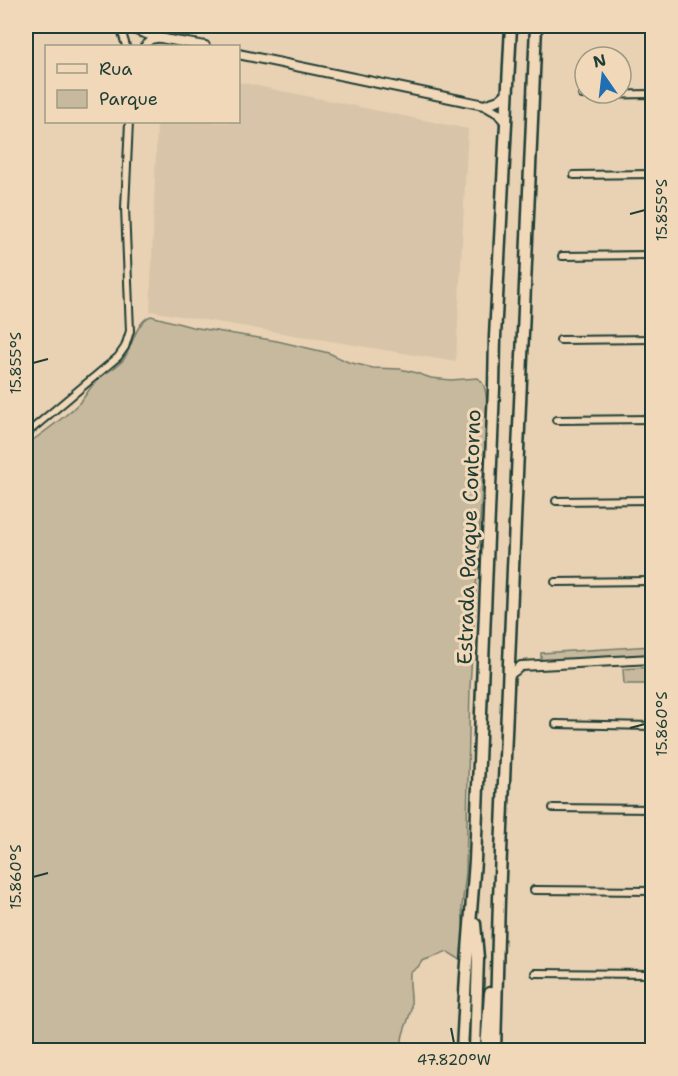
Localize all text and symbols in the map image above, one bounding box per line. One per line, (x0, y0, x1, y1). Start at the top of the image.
legend (45, 45, 240, 123)
north arrow (573, 45, 633, 105)
text: N (591, 49, 608, 73)
text: Rua (99, 57, 132, 81)
text: Parque (99, 87, 158, 111)
text: 15.855°S (652, 179, 672, 241)
text: 15.855°S (6, 332, 26, 394)
street label: Estrada Parque Contorno (451, 409, 487, 665)
text: 15.860°S (652, 691, 672, 757)
text: 15.860°S (6, 844, 26, 910)
text: 47.820°W (417, 1050, 491, 1070)

